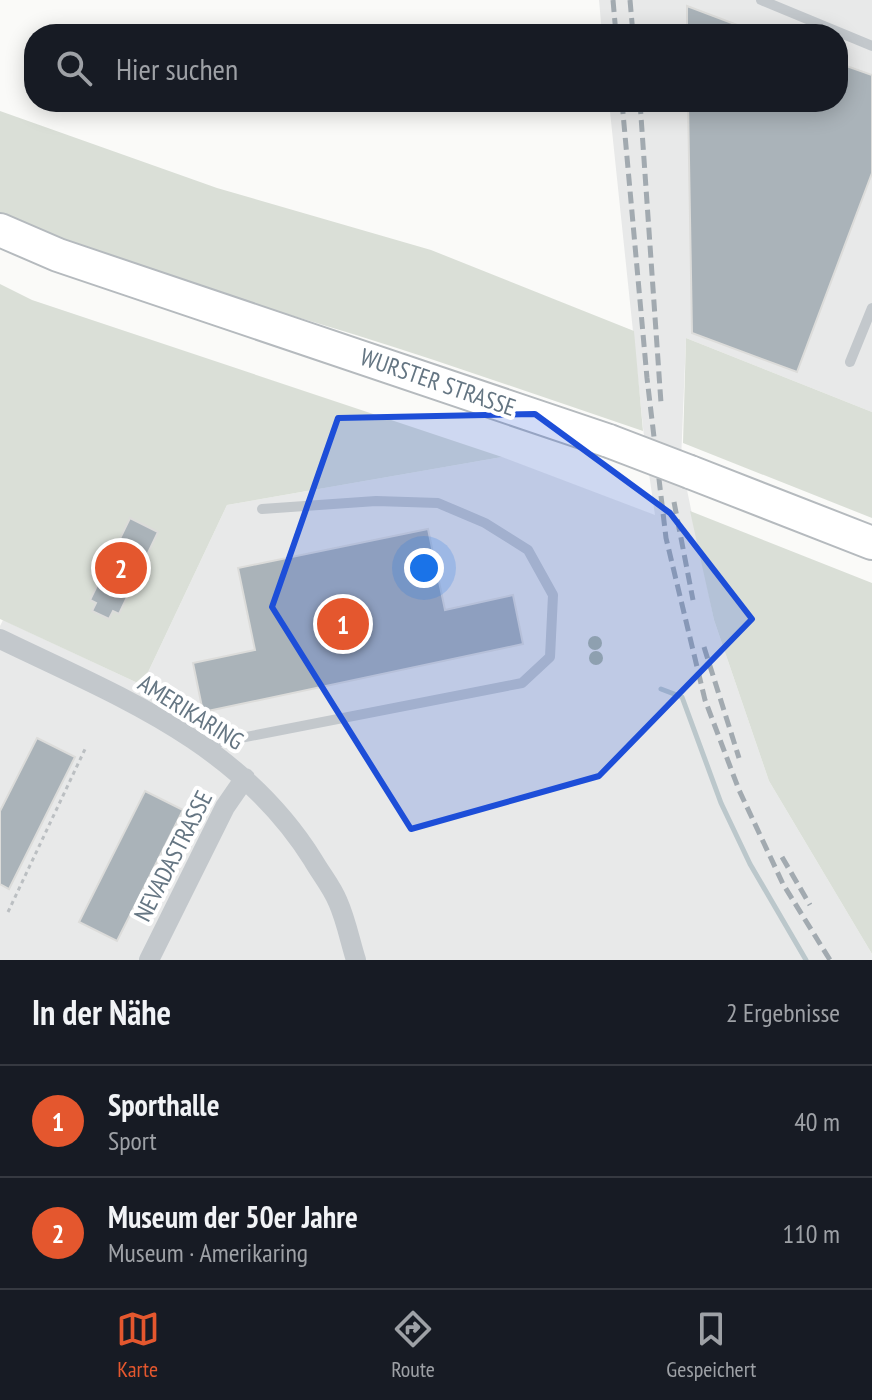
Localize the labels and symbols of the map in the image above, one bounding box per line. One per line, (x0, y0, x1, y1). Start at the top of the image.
street label: WURSTER STRASSE (356, 341, 520, 423)
pin: 2 (95, 538, 147, 598)
your location (404, 548, 444, 588)
pin: 1 (317, 594, 369, 654)
street label: AMERIKARING (133, 667, 249, 757)
street label: NEVADASTRASSE (127, 786, 219, 926)

